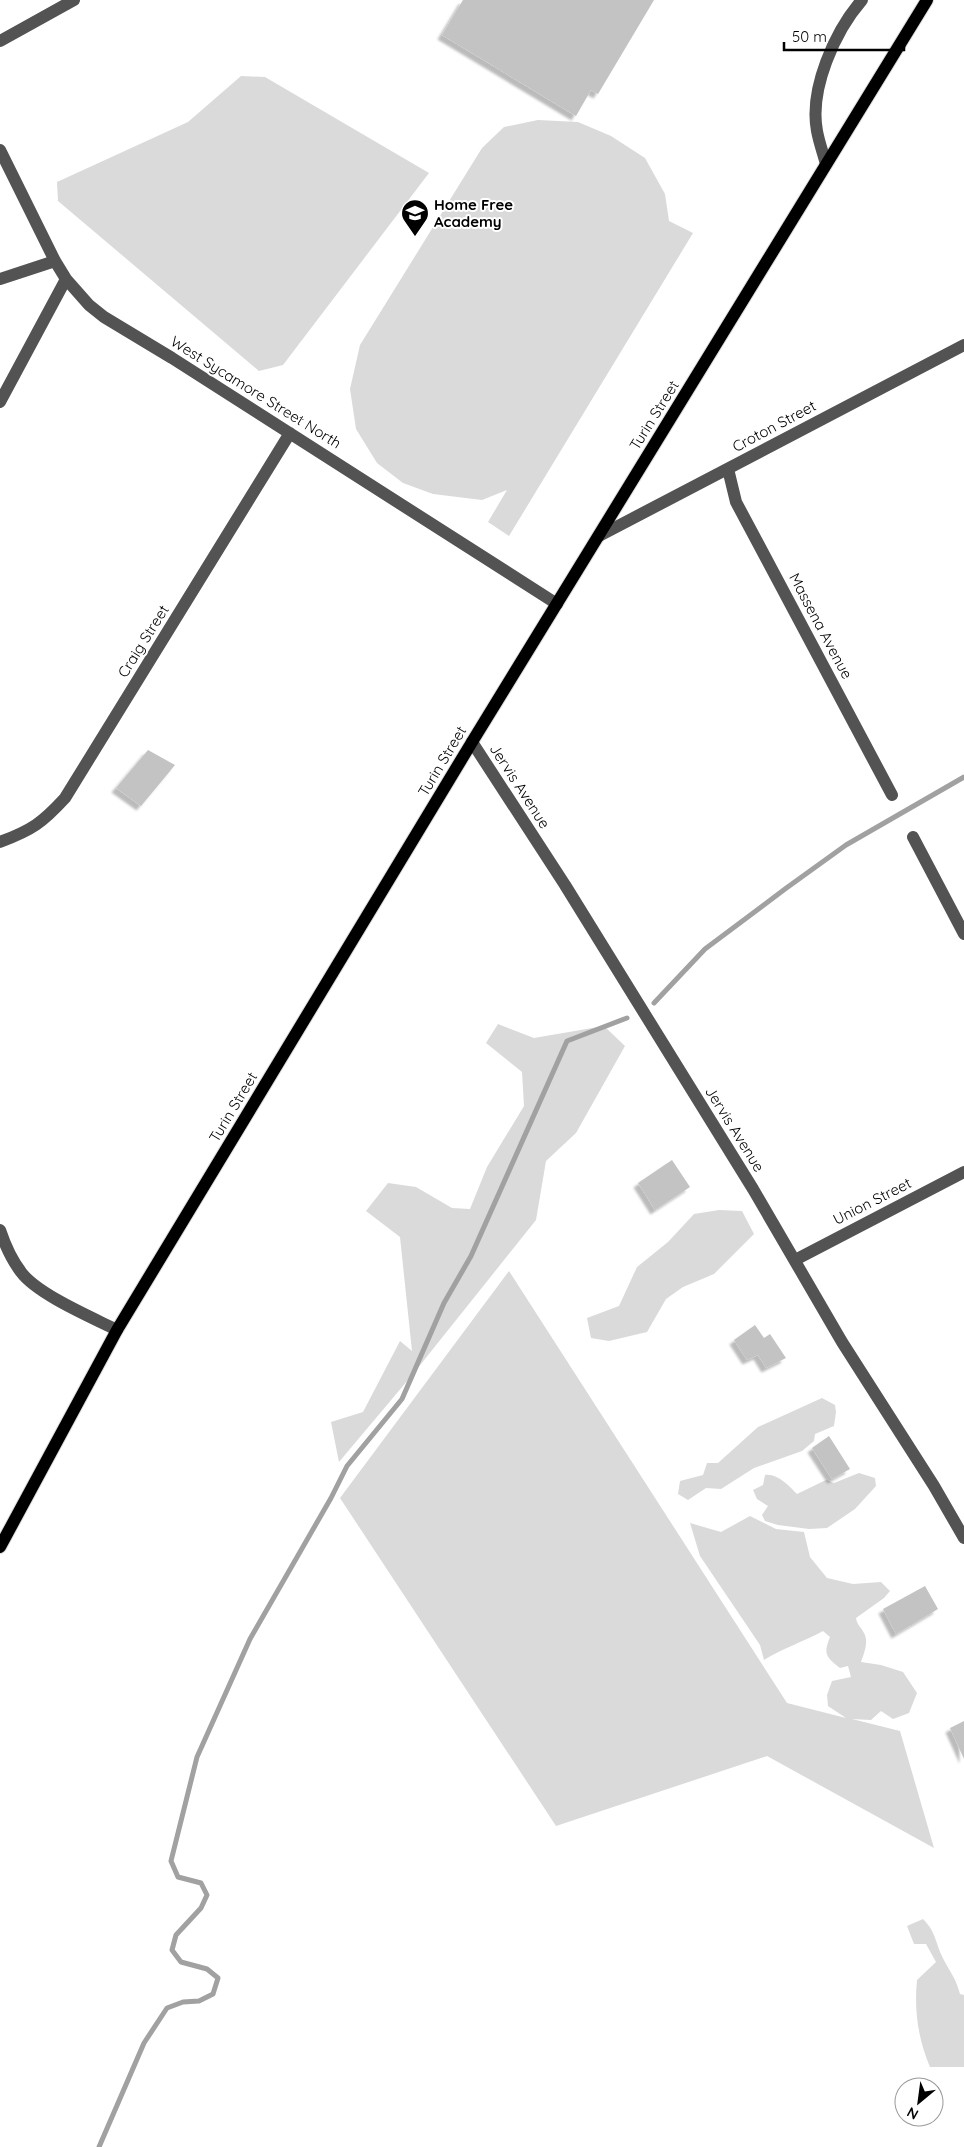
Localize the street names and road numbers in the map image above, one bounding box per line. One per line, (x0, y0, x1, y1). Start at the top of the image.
street label: West Sycamore Street North (167, 332, 345, 452)
street label: Turin Street (625, 377, 683, 453)
street label: Croton Street (729, 396, 819, 456)
street label: Massena Avenue (785, 570, 857, 682)
street label: Craig Street (113, 601, 173, 681)
street label: Turin Street (414, 722, 470, 800)
street label: Jervis Avenue (486, 740, 554, 832)
street label: Turin Street (205, 1068, 261, 1146)
street label: Jervis Avenue (701, 1083, 769, 1175)
street label: Union Street (830, 1173, 914, 1229)

